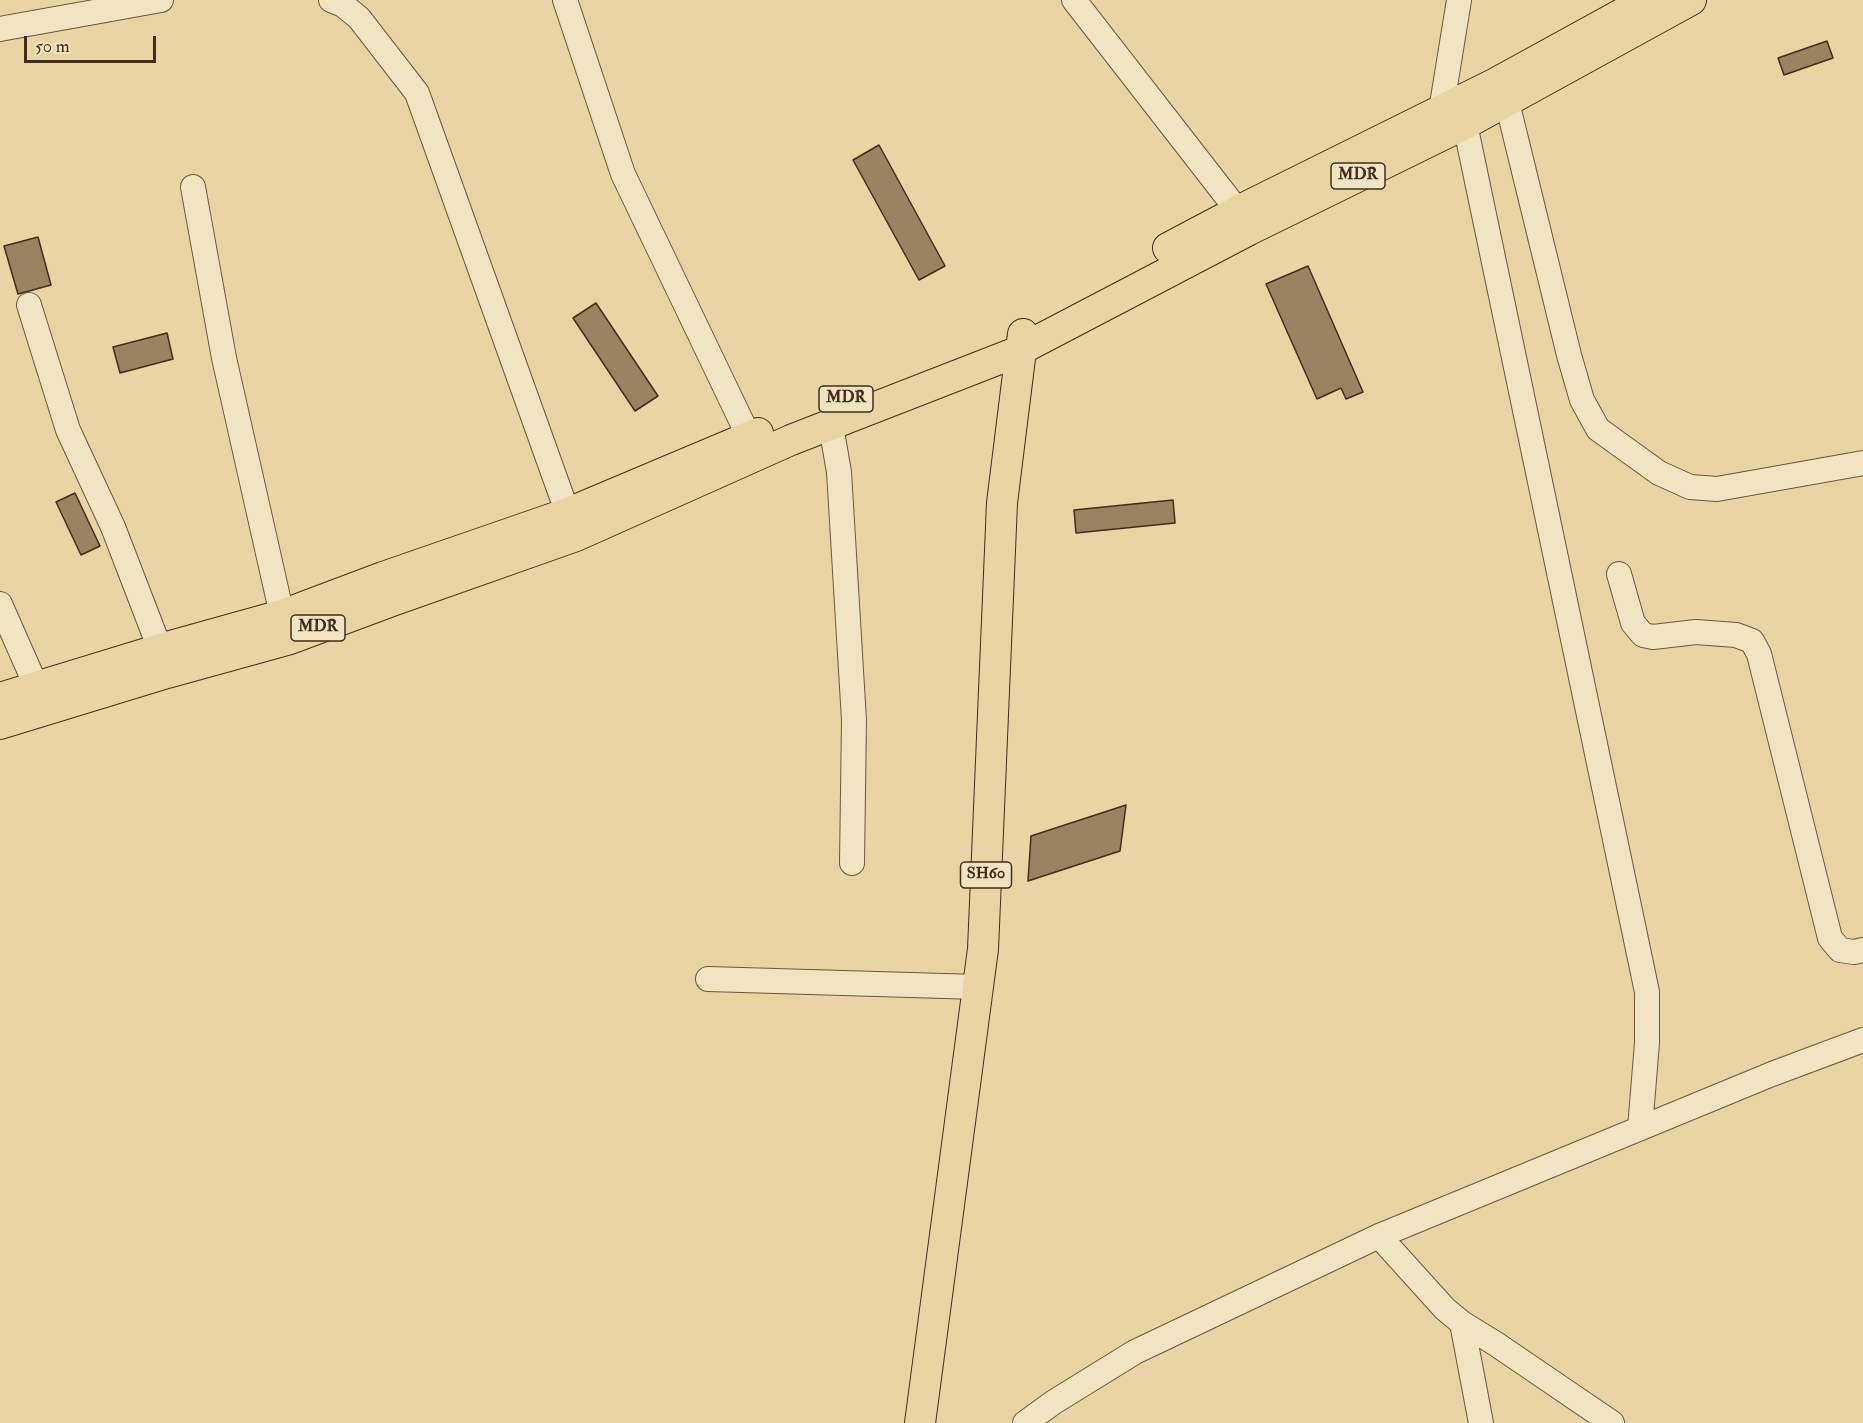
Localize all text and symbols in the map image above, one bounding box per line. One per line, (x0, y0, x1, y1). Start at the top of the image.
scale bar (27, 24, 159, 62)
text: 50 m (35, 35, 70, 58)
road number: MDR (1331, 163, 1385, 189)
road number: MDR (819, 386, 873, 412)
road number: MDR (291, 615, 345, 641)
road number: SH60 (960, 862, 1012, 888)

